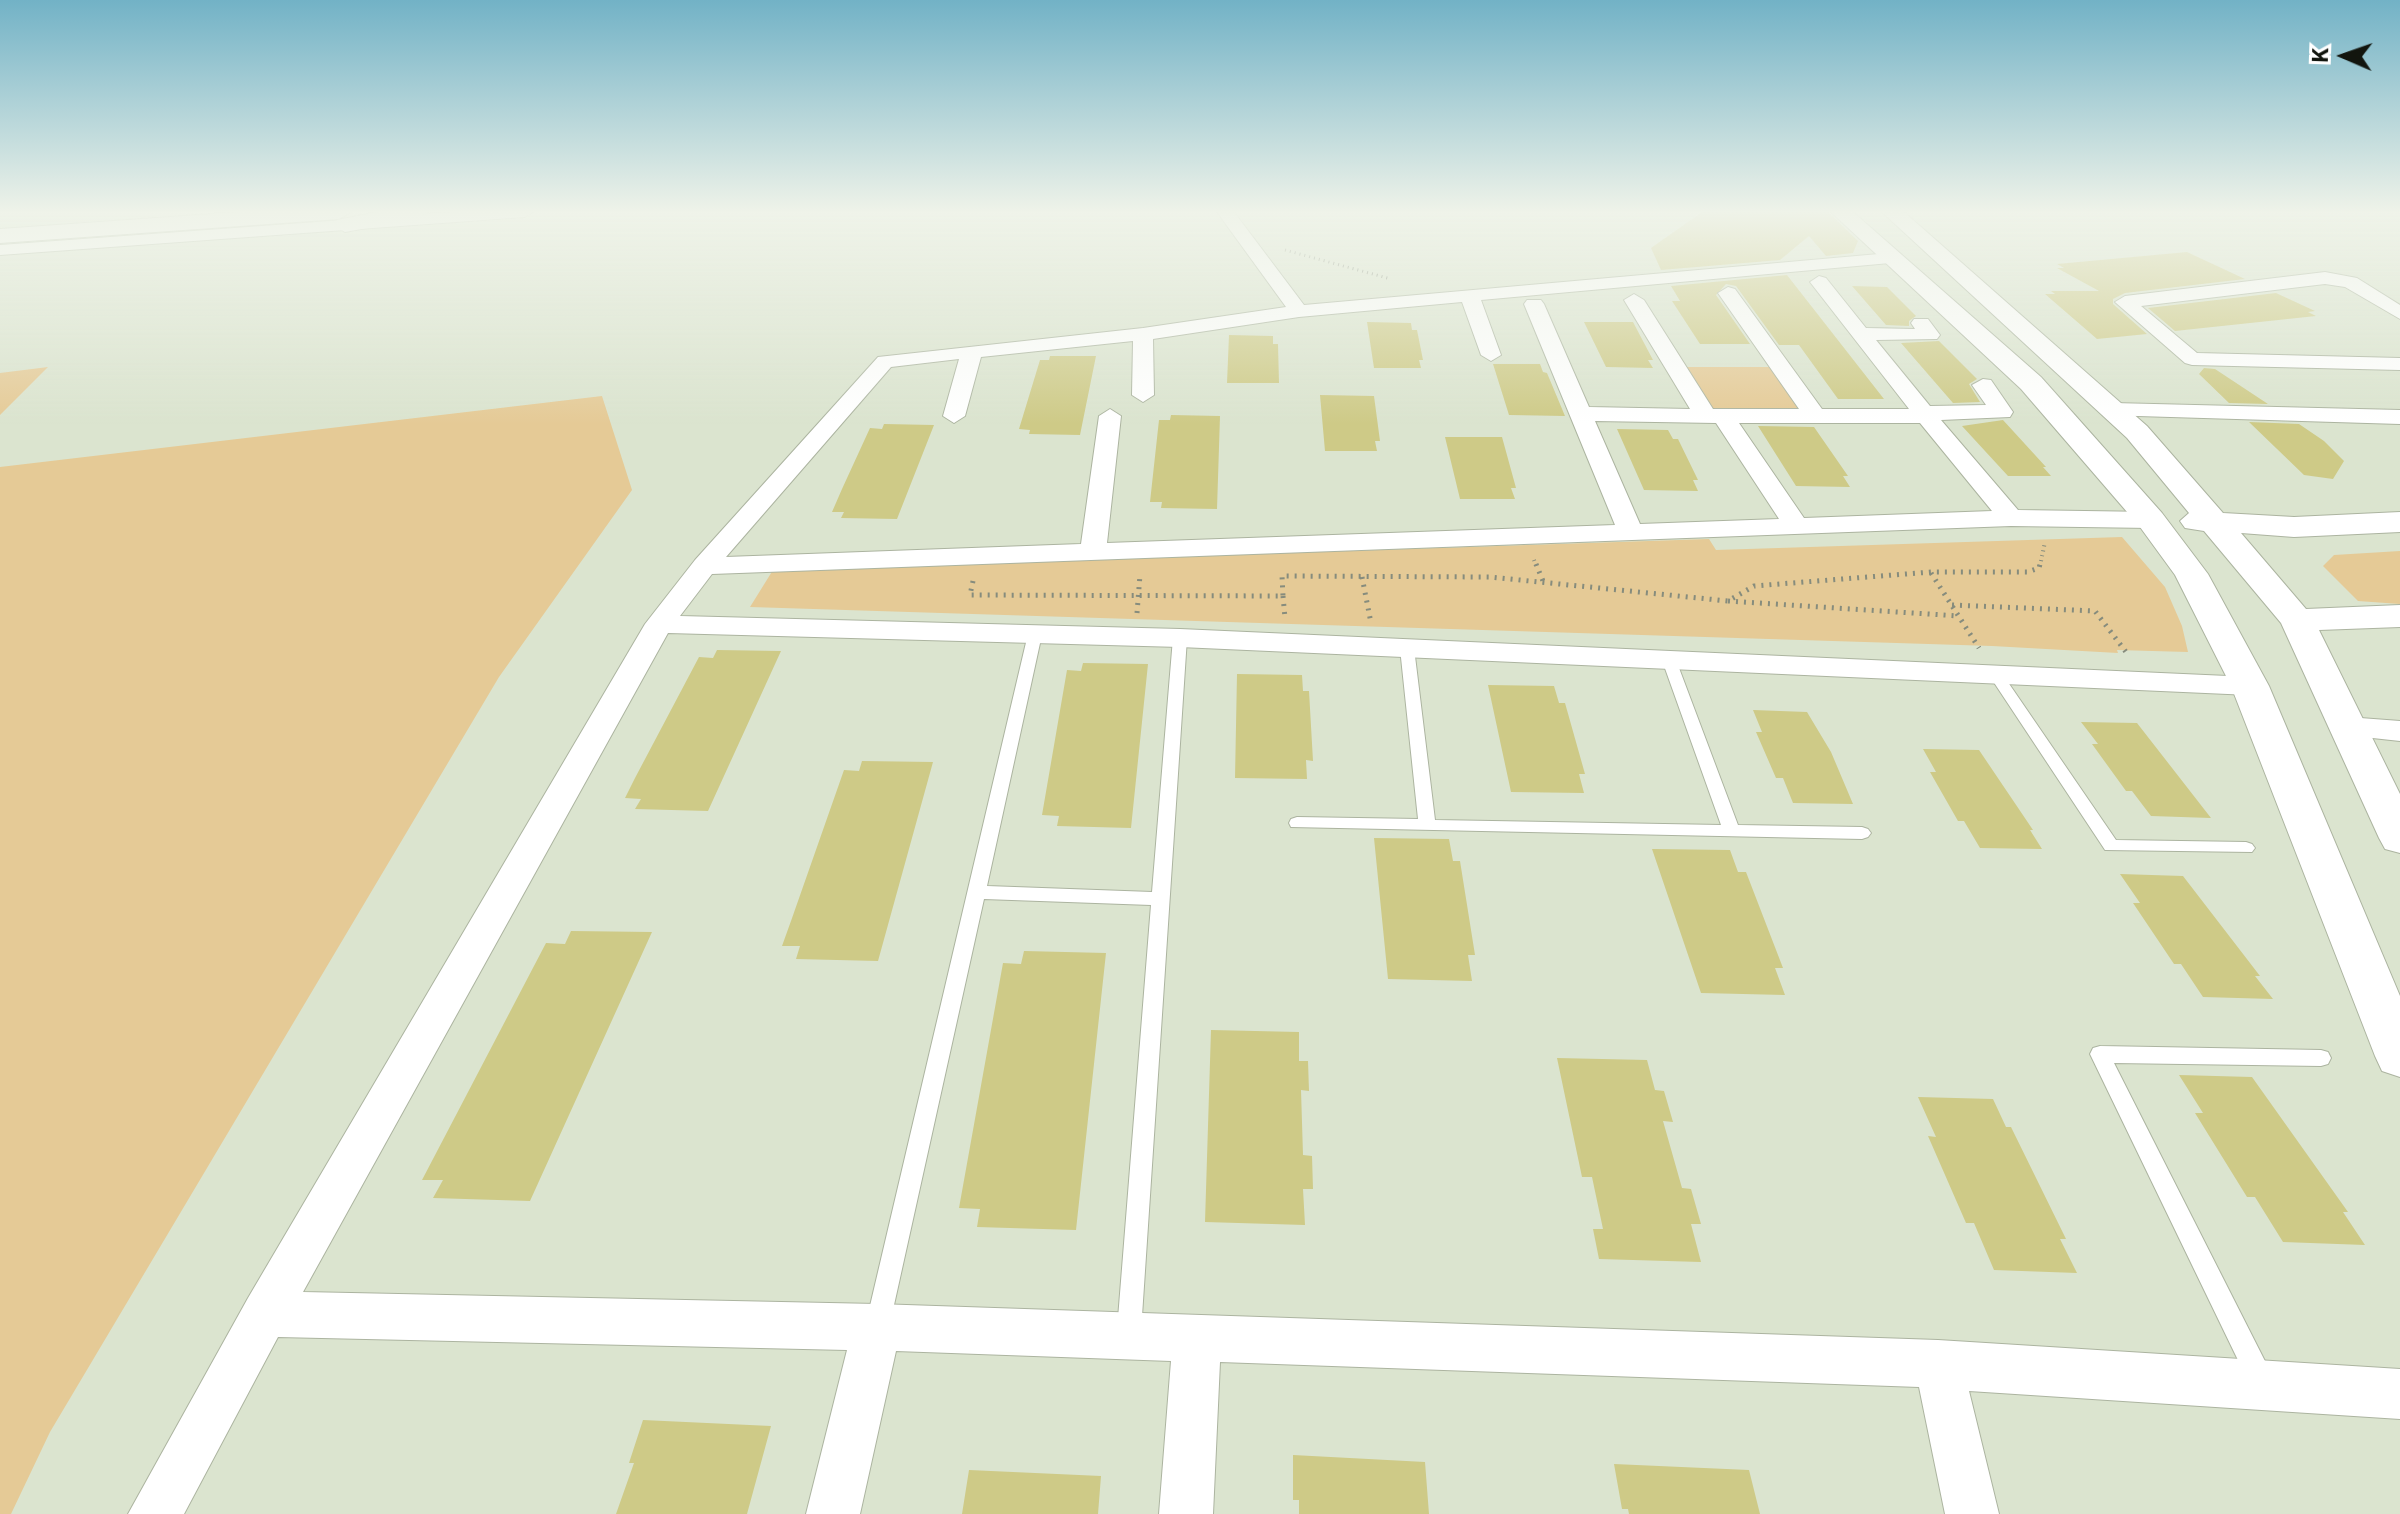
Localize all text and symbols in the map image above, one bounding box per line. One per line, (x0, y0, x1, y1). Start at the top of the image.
north arrow (2304, 16, 2384, 96)
text: K (2305, 47, 2334, 63)

